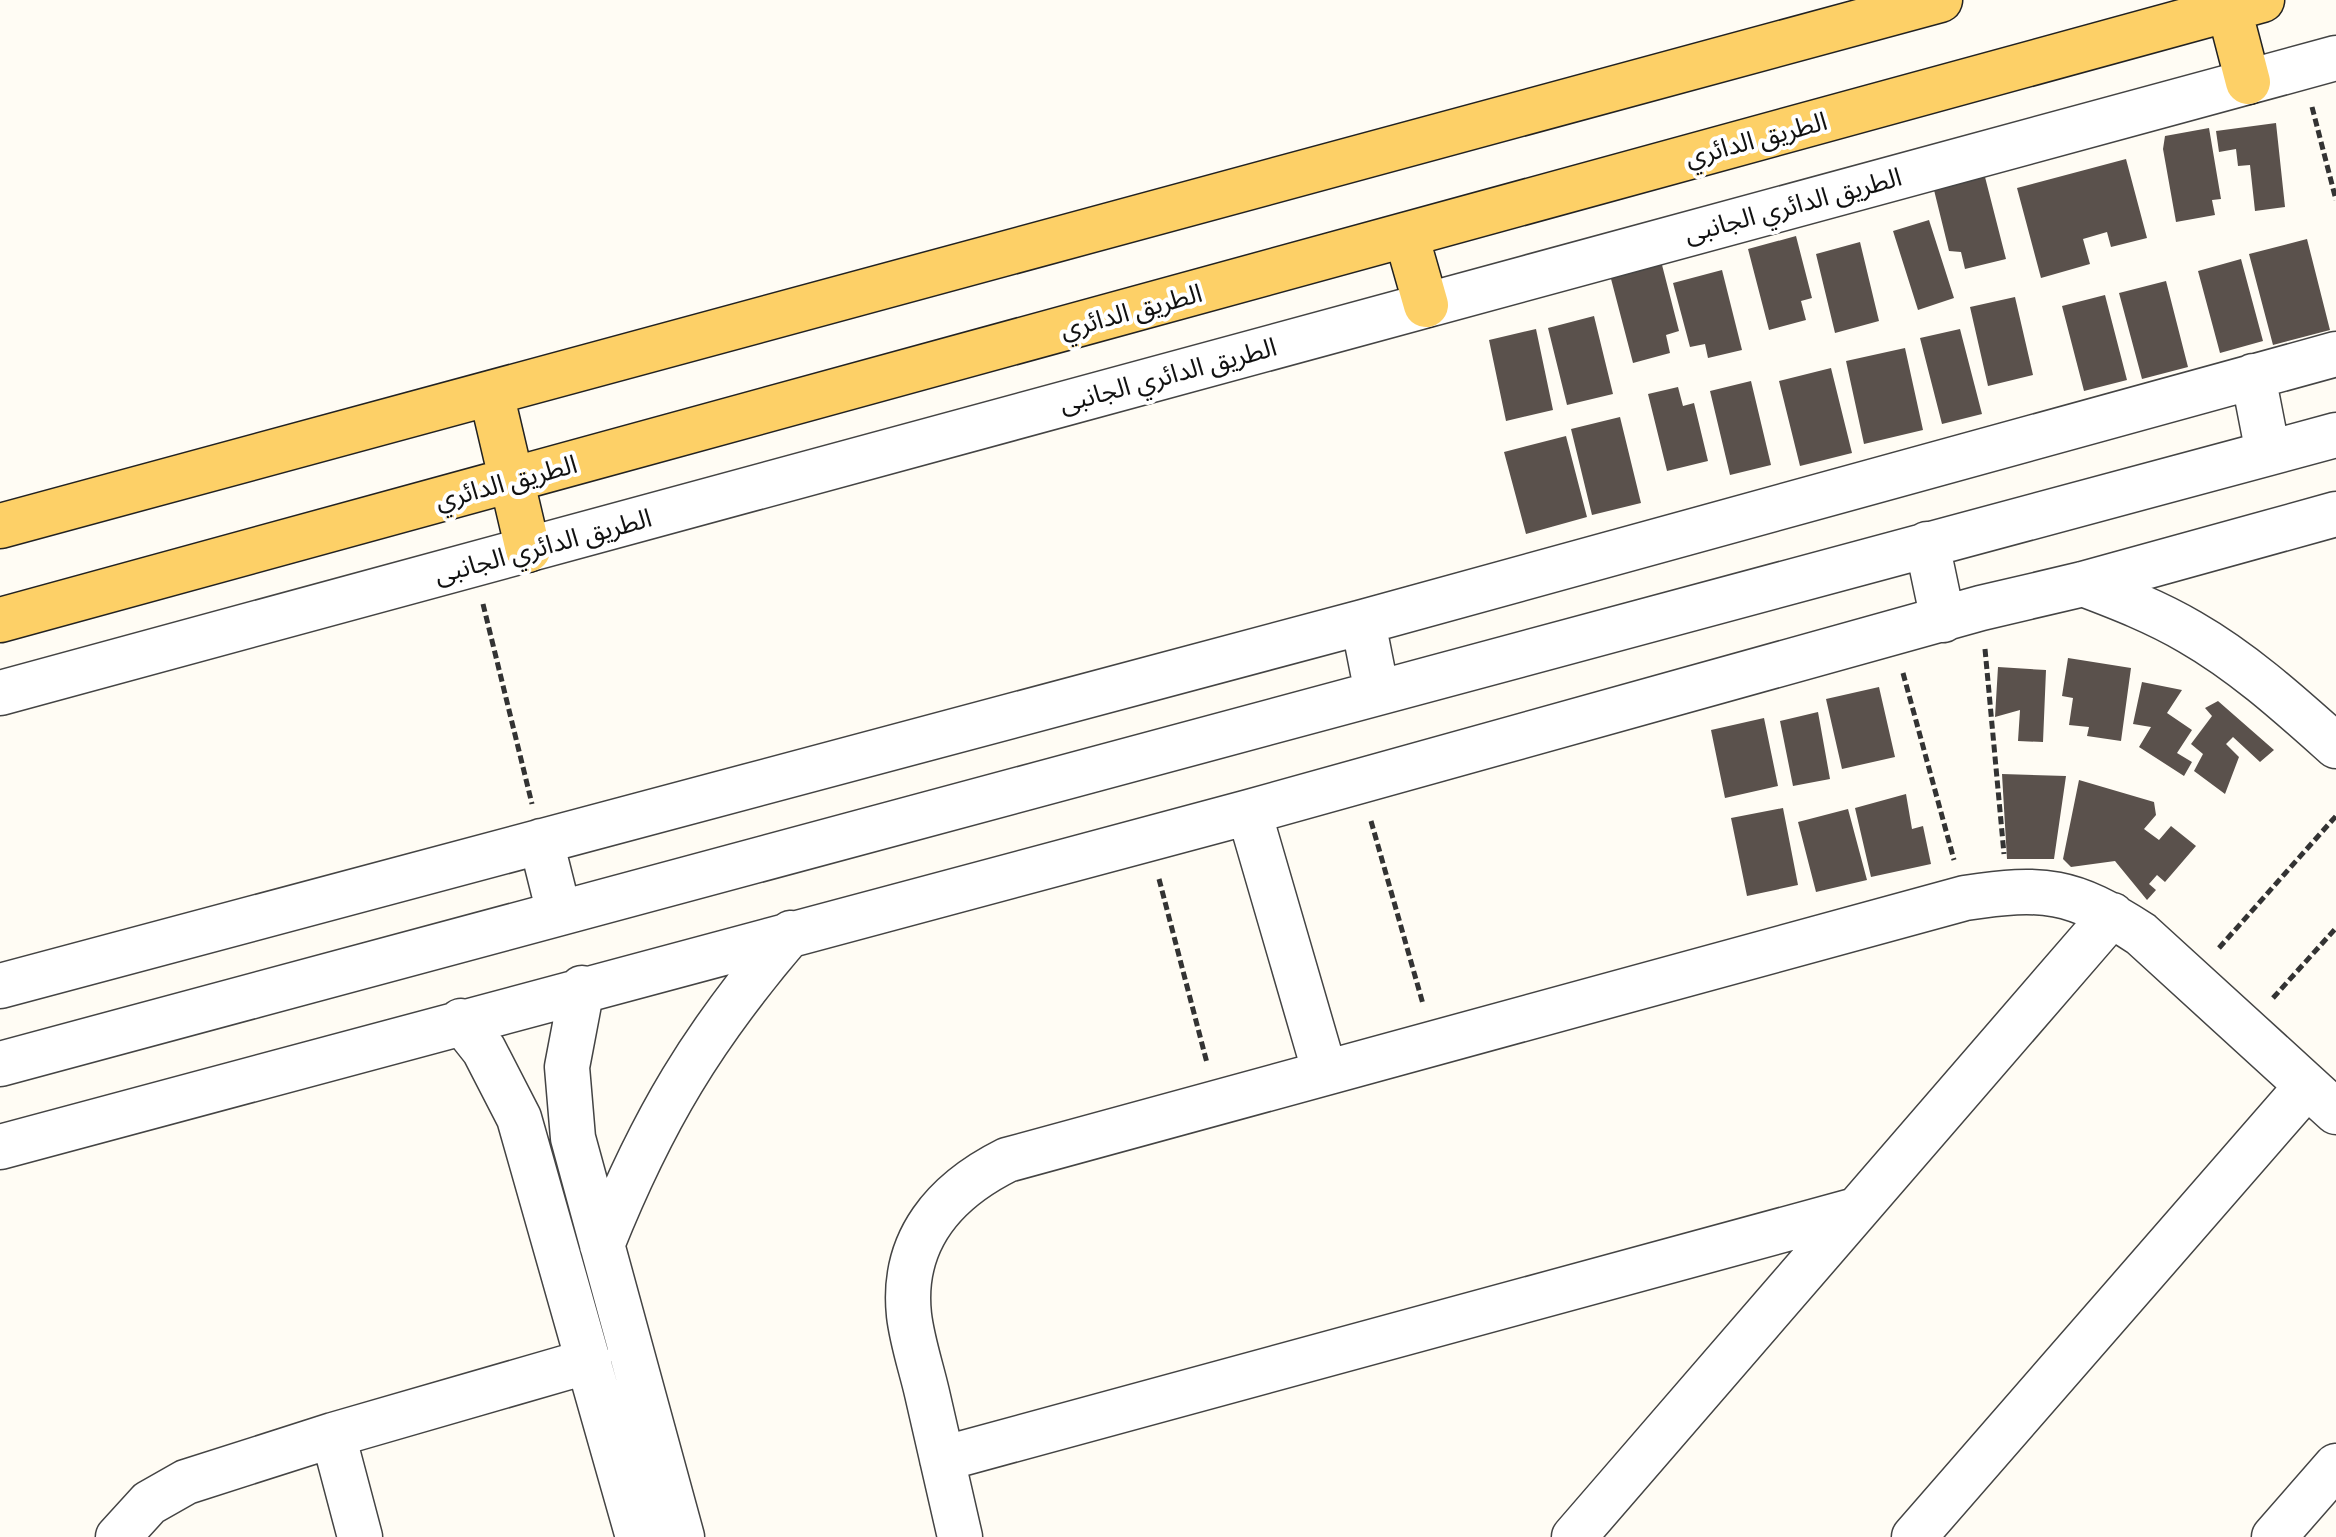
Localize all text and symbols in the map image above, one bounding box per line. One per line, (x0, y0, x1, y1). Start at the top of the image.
street label: الطريق الدائري (1682, 105, 1832, 177)
street label: الطريق الدائري الجانبى (1681, 161, 1906, 253)
street label: الطريق الدائري (1057, 277, 1207, 349)
street label: الطريق الدائري الجانبى (1056, 331, 1281, 423)
street label: الطريق الدائري (432, 448, 582, 520)
street label: الطريق الدائري الجانبى (431, 502, 656, 594)

